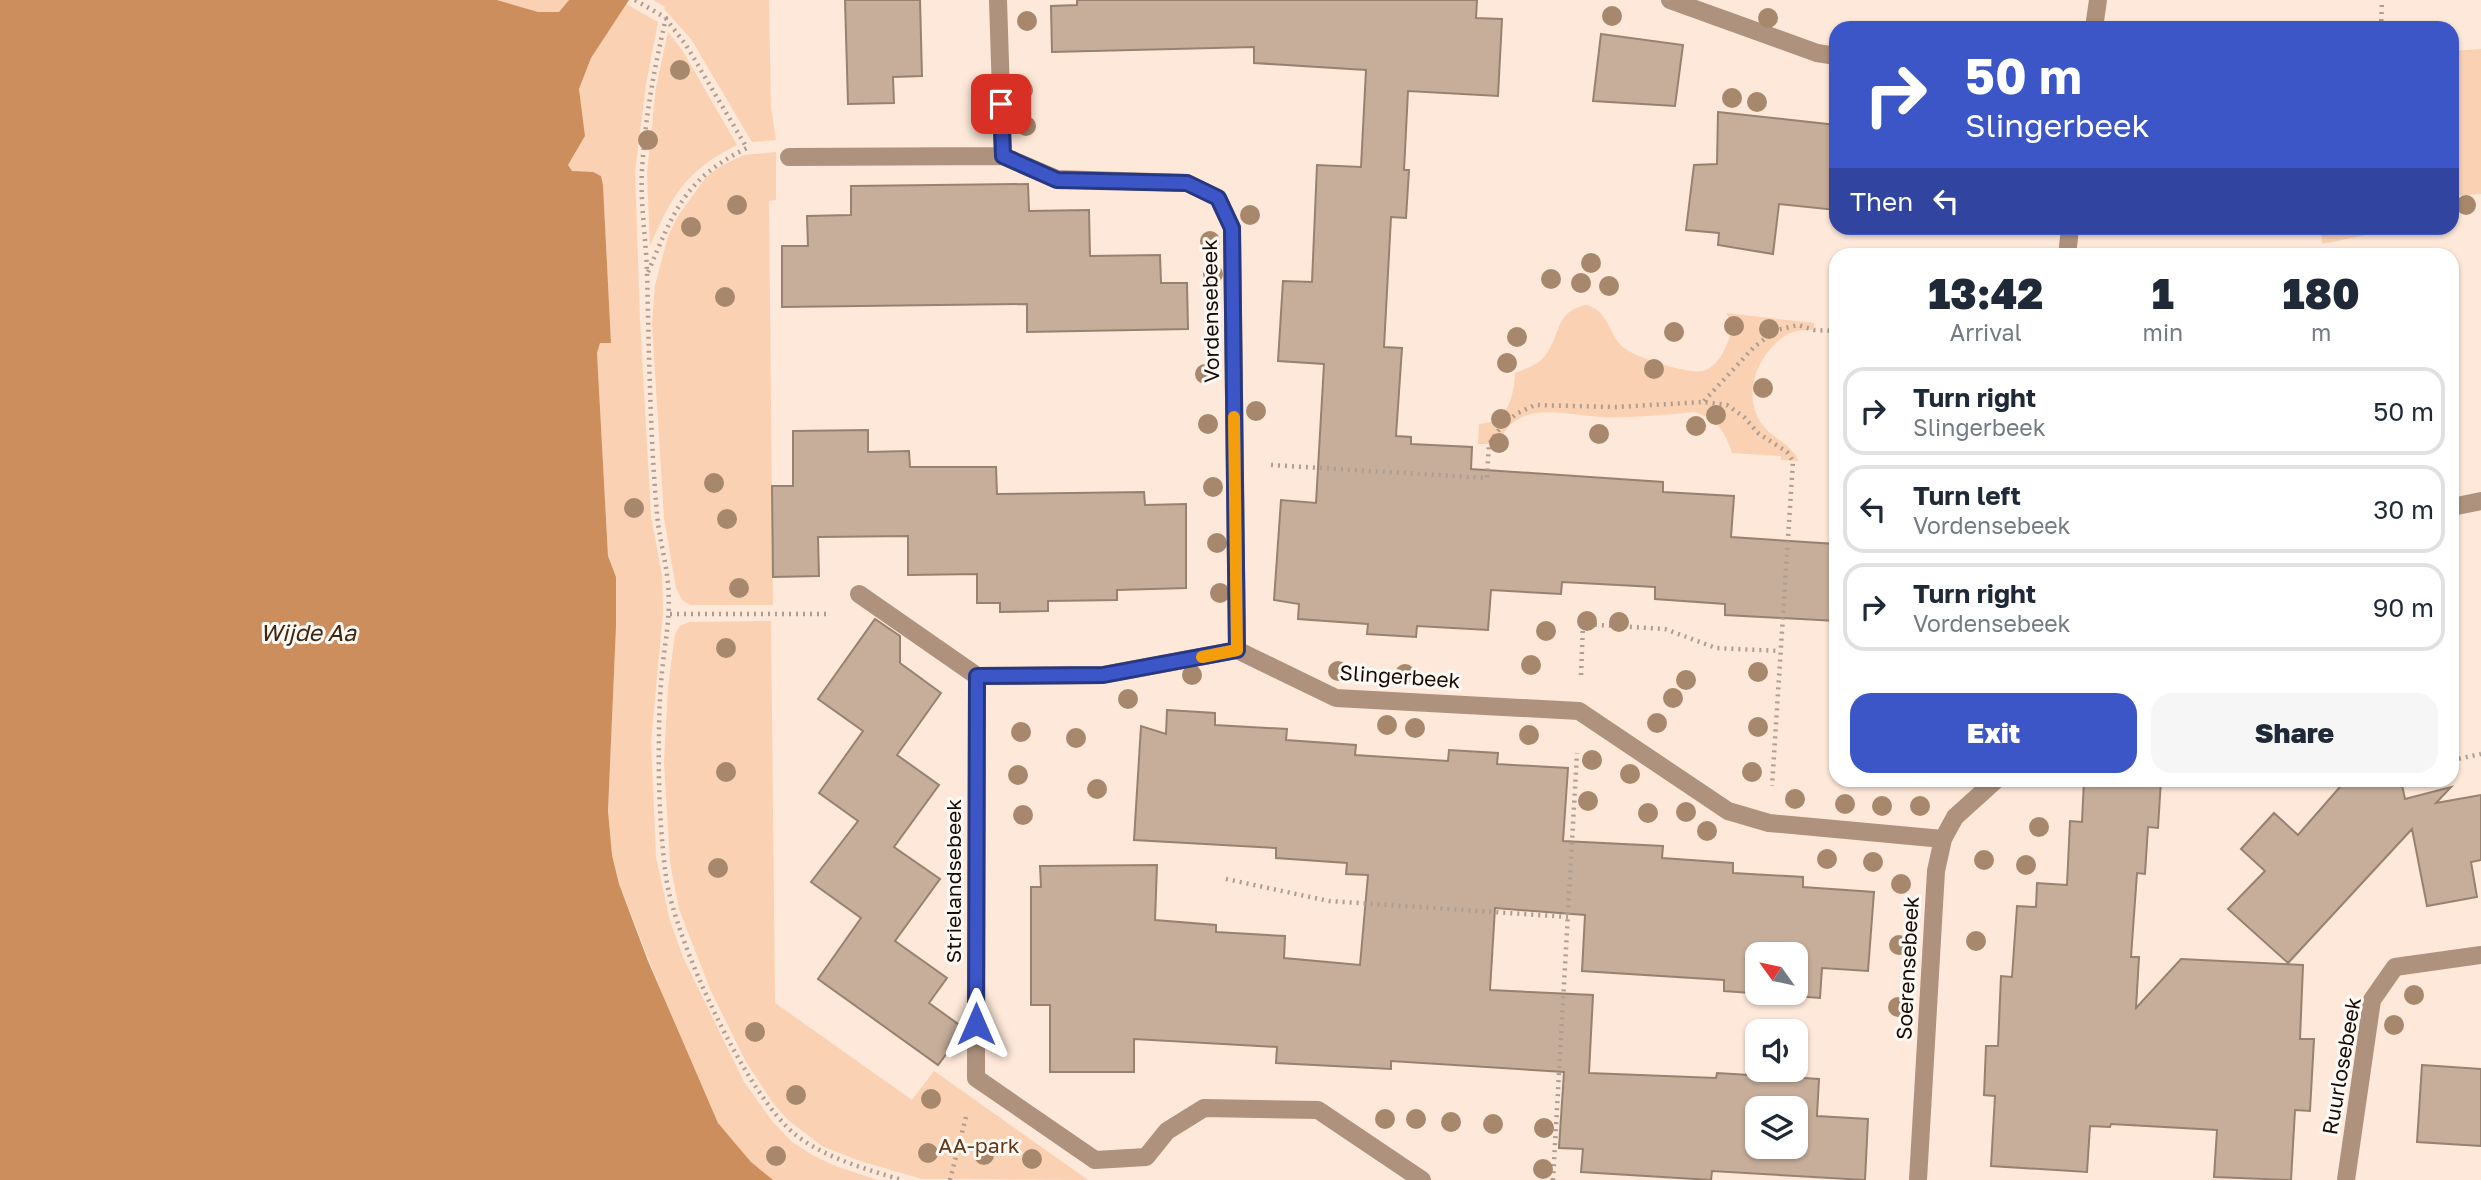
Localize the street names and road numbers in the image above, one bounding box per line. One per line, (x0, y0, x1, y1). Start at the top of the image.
street label: Vordensebeek (1196, 239, 1224, 383)
street label: Slingerbeek (1339, 659, 1462, 693)
street label: Strielandsebeek (940, 799, 966, 963)
street label: Soerensebeek (1890, 895, 1924, 1040)
street label: Ruurlosebeek (2316, 995, 2366, 1137)

